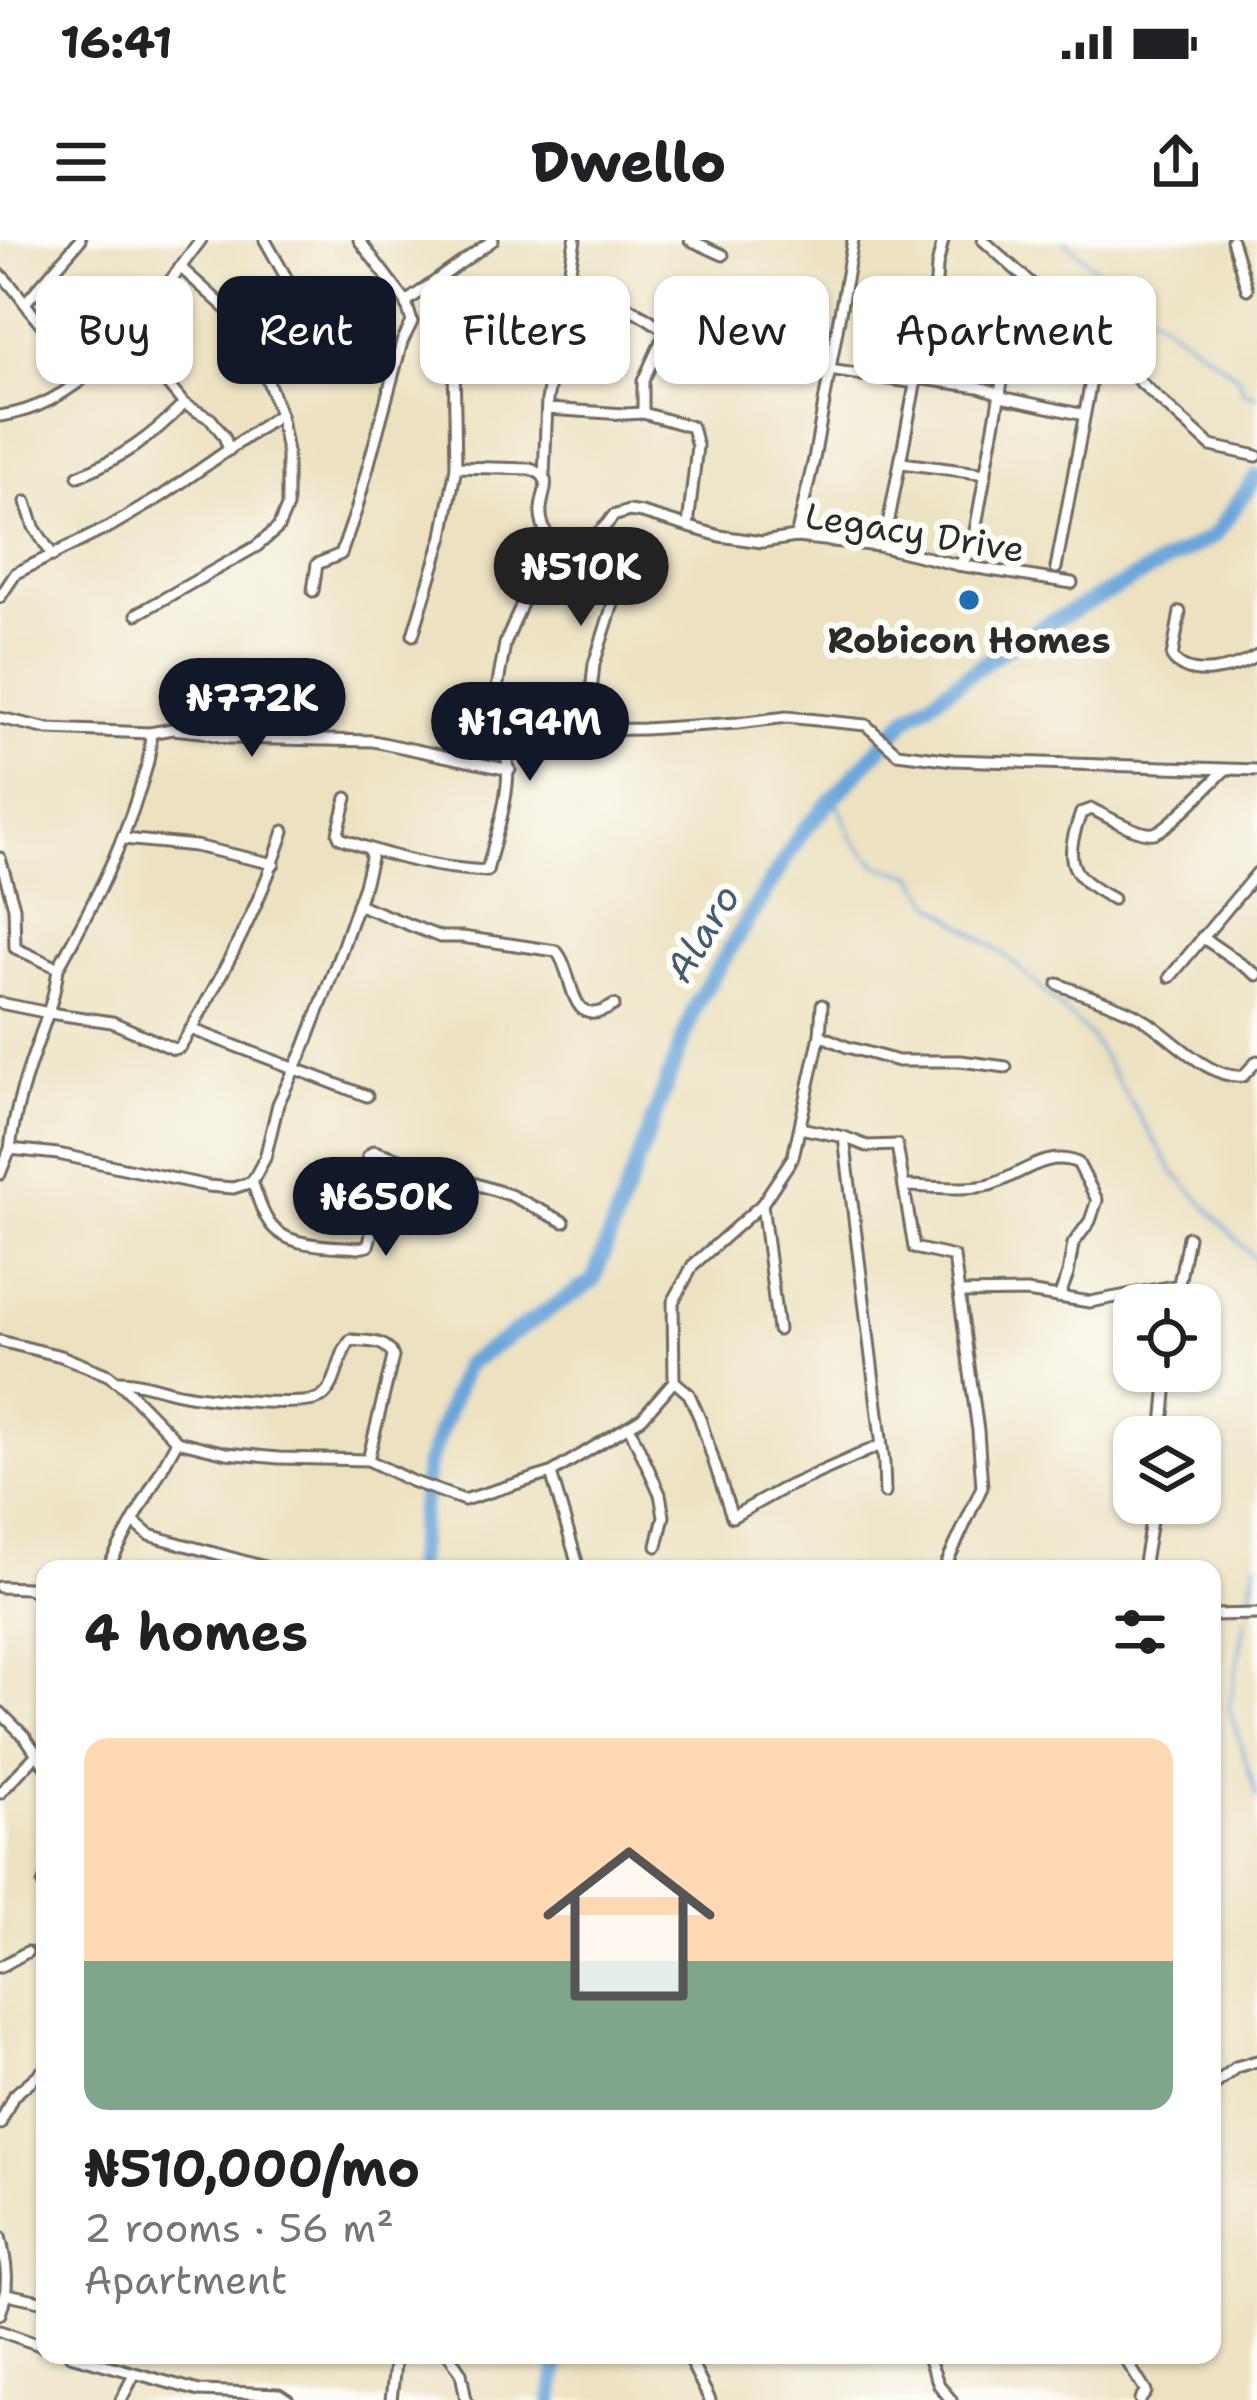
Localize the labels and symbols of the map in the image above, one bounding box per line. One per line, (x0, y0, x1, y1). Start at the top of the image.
street label: Legacy Drive (802, 491, 1028, 574)
pin: ₦510K (497, 527, 665, 629)
marker: Robicon Homes (956, 587, 982, 613)
place label: Robicon Homes (827, 616, 1111, 665)
pin: ₦772K (168, 658, 336, 760)
pin: ₦1.94M (432, 682, 628, 784)
water label: Alaro (653, 874, 751, 992)
pin: ₦650K (302, 1157, 470, 1259)

